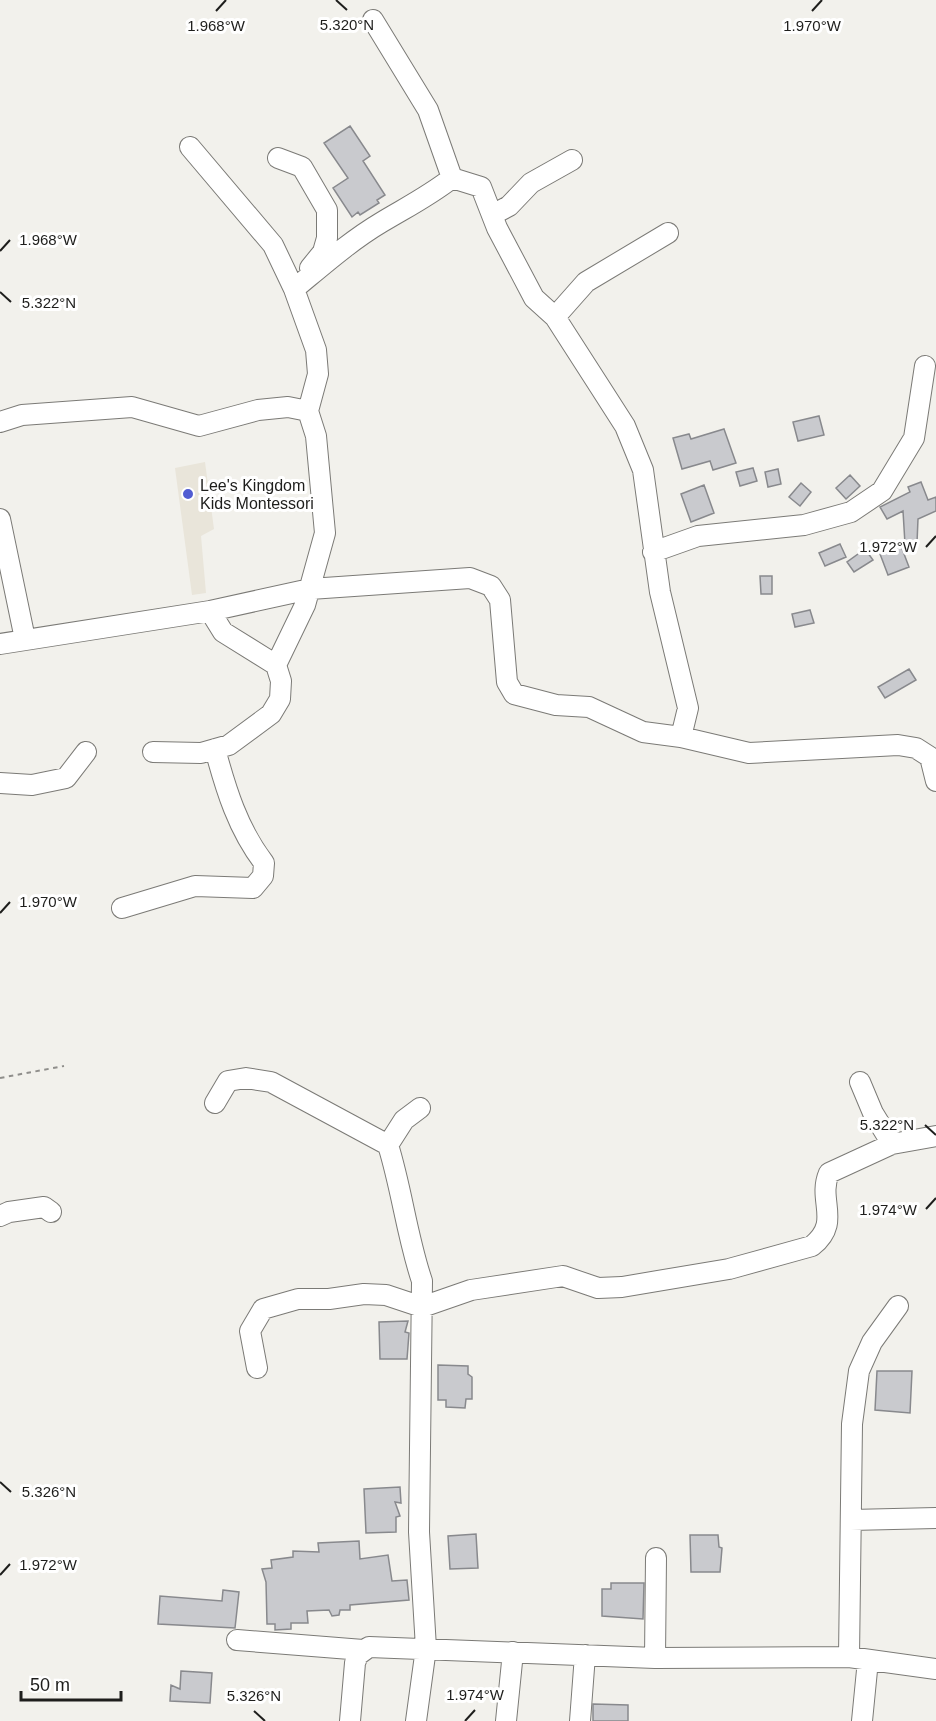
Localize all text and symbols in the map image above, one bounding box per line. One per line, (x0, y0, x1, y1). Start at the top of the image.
text: 5.320°N (320, 16, 374, 33)
text: 1.968°W (187, 17, 246, 34)
text: 1.970°W (783, 17, 842, 34)
text: 1.968°W (19, 231, 78, 248)
text: 5.322°N (22, 294, 76, 311)
place label: Lee's Kingdom Kids Montessori (200, 477, 314, 512)
marker: Lee's Kingdom Kids Montessori (181, 487, 195, 501)
text: 1.972°W (859, 538, 918, 555)
text: 1.970°W (19, 893, 78, 910)
text: 5.322°N (860, 1116, 914, 1133)
text: 1.974°W (859, 1201, 918, 1218)
text: 5.326°N (22, 1483, 76, 1500)
text: 1.972°W (19, 1556, 78, 1573)
scale bar (21, 1664, 122, 1702)
text: 50 m (30, 1675, 70, 1695)
text: 1.974°W (446, 1686, 505, 1703)
text: 5.326°N (227, 1687, 281, 1704)

